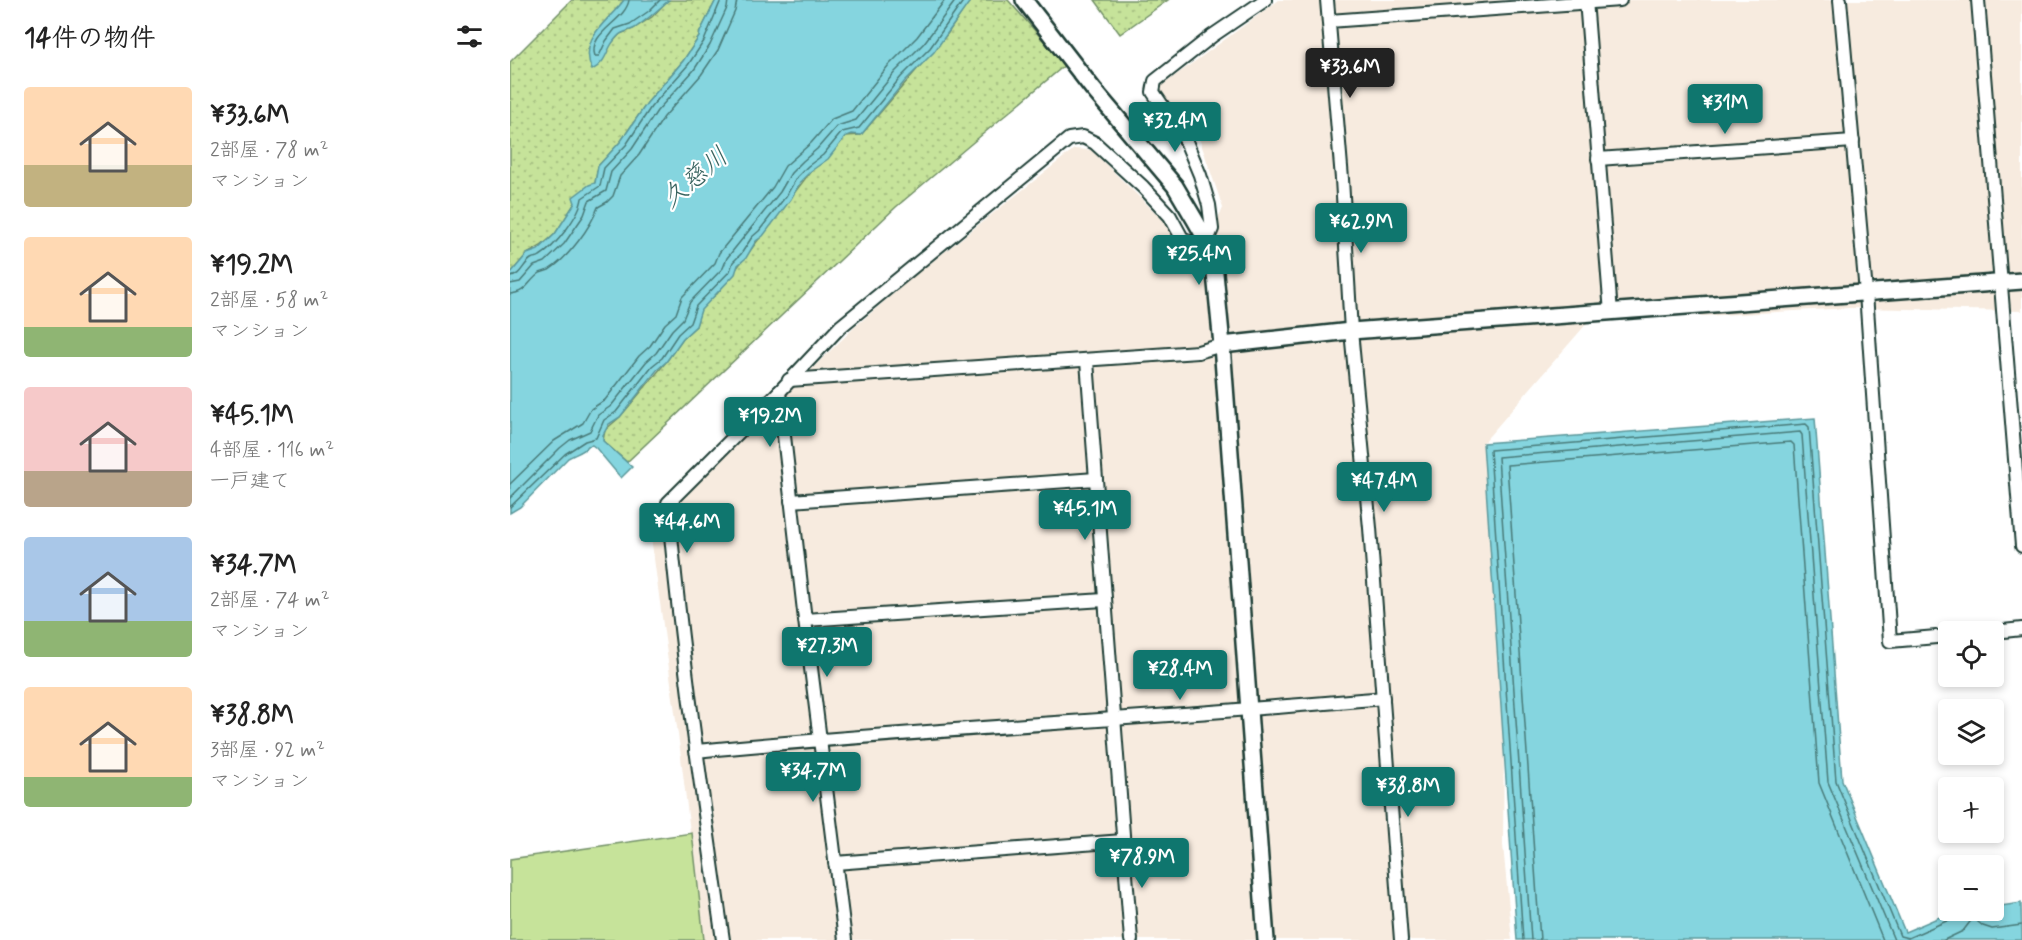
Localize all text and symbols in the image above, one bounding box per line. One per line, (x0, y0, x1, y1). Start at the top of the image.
icon: filters (453, 20, 486, 53)
text: 14件の物件 (24, 22, 155, 56)
pin: ¥33.6M (1301, 48, 1399, 99)
text: ¥33.6M (1320, 54, 1380, 81)
pin: ¥31M (1689, 84, 1761, 135)
text: ¥31M (1702, 90, 1748, 117)
text: ¥33.6M (210, 99, 289, 133)
pin: ¥32.4M (1126, 102, 1224, 153)
text: ¥32.4M (1143, 108, 1207, 135)
icon: home (72, 111, 144, 183)
text: 2部屋 · 78 m² (210, 137, 328, 164)
water label: 久慈川 (654, 140, 736, 217)
text: マンション (210, 168, 309, 195)
pin: ¥62.9M (1312, 203, 1410, 254)
text: ¥62.9M (1329, 209, 1393, 236)
pin: ¥25.4M (1150, 235, 1248, 286)
text: ¥25.4M (1166, 241, 1232, 268)
text: ¥19.2M (210, 249, 293, 283)
icon: home (72, 261, 144, 333)
text: 2部屋 · 58 m² (210, 287, 328, 314)
text: マンション (210, 318, 309, 345)
pin: ¥19.2M (721, 397, 819, 448)
text: ¥45.1M (210, 399, 294, 433)
text: ¥19.2M (738, 403, 802, 430)
icon: home (72, 411, 144, 483)
text: 4部屋 · 116 m² (210, 437, 334, 464)
pin: ¥47.4M (1335, 462, 1433, 513)
text: 一戸建て (210, 468, 290, 495)
text: ¥47.4M (1351, 468, 1417, 495)
pin: ¥45.1M (1036, 490, 1134, 541)
text: ¥45.1M (1053, 496, 1117, 523)
pin: ¥44.6M (638, 503, 736, 554)
text: ¥44.6M (653, 509, 721, 536)
text: ¥34.7M (210, 549, 297, 583)
icon: home (72, 561, 144, 633)
text: 2部屋 · 74 m² (210, 587, 330, 614)
text: マンション (210, 618, 309, 645)
map controls (1938, 621, 2004, 921)
button: locate (1938, 621, 2004, 687)
pin: ¥27.3M (778, 627, 876, 678)
text: ¥27.3M (796, 633, 858, 660)
pin: ¥28.4M (1131, 650, 1229, 701)
text: ¥28.4M (1147, 656, 1213, 683)
text: ¥38.8M (210, 699, 294, 733)
button: layers (1938, 699, 2004, 765)
icon: home (72, 711, 144, 783)
text: 3部屋 · 92 m² (210, 737, 325, 764)
pin: ¥34.7M (764, 752, 862, 803)
text: ¥34.7M (780, 758, 846, 785)
pin: ¥38.8M (1359, 767, 1457, 818)
text: マンション (210, 768, 309, 795)
text: ¥38.8M (1376, 773, 1440, 800)
button: + (1938, 777, 2004, 843)
pin: ¥78.9M (1093, 838, 1191, 889)
text: ¥78.9M (1109, 844, 1175, 871)
button: − (1938, 855, 2004, 921)

